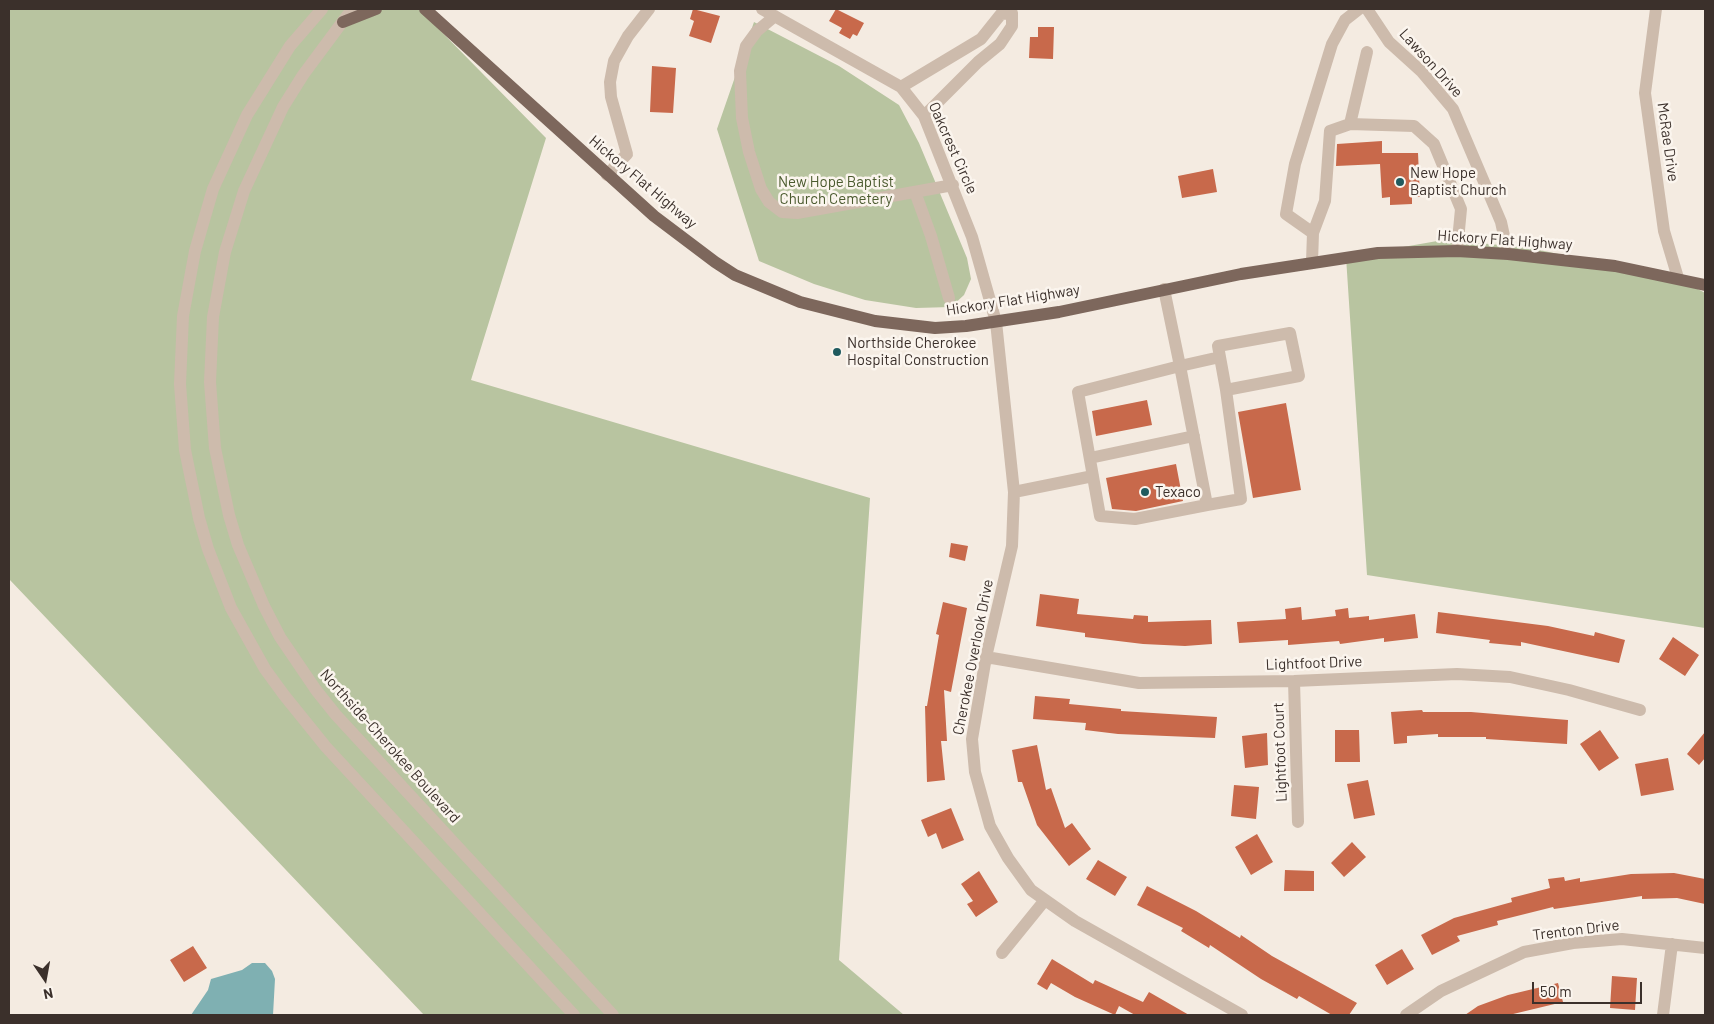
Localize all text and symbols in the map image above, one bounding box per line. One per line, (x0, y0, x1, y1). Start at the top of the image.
street label: Lawson Drive (1395, 25, 1467, 101)
street label: Oakcrest Circle (925, 99, 981, 197)
street label: McRae Drive (1654, 101, 1682, 183)
street label: Hickory Flat Highway (585, 132, 701, 232)
place label: New Hope Baptist Church (1410, 164, 1507, 199)
park label: New Hope Baptist Church Cemetery (778, 173, 894, 208)
marker: New Hope Baptist Church (1394, 176, 1406, 188)
street label: Hickory Flat Highway (1437, 226, 1573, 254)
street label: Hickory Flat Highway (945, 281, 1081, 319)
place label: Northside Cherokee Hospital Construction (847, 334, 989, 369)
marker: Northside Cherokee Hospital Construction (831, 346, 843, 358)
place label: Texaco (1155, 483, 1201, 501)
marker: Texaco (1139, 486, 1151, 498)
street label: Cherokee Overlook Drive (949, 578, 997, 736)
street label: Lightfoot Drive (1265, 652, 1363, 674)
street label: Northside-Cherokee Boulevard (316, 665, 464, 827)
street label: Lightfoot Court (1269, 702, 1291, 802)
street label: Trenton Drive (1532, 916, 1620, 944)
north arrow (20, 954, 70, 1004)
scale bar (1534, 972, 1644, 1004)
text: 50 m (1540, 982, 1572, 1000)
text: N (42, 985, 55, 1003)

